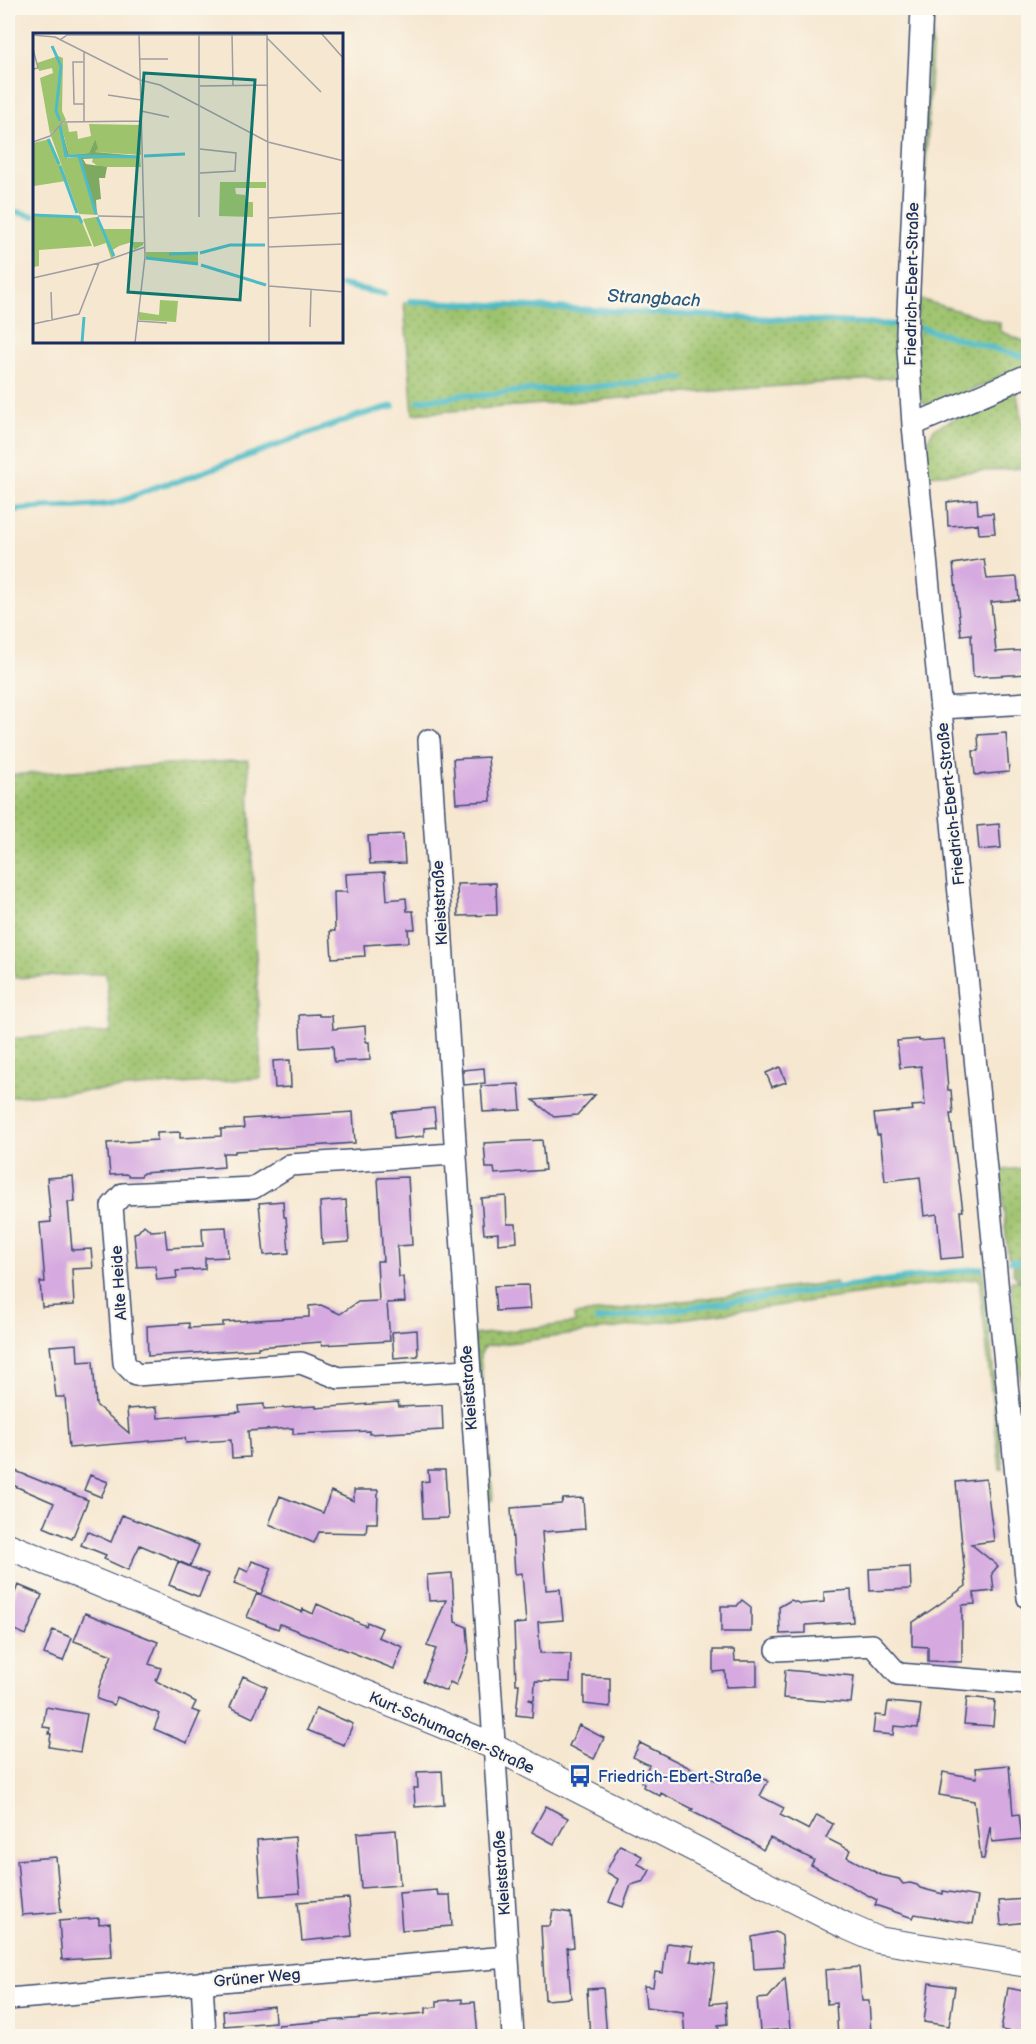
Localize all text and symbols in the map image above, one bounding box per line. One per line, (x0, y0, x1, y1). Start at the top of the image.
inset map (33, 33, 344, 344)
street label: Friedrich-Ebert-Straße (902, 201, 923, 366)
water label: Strangbach (607, 286, 701, 311)
street label: Friedrich-Ebert-Straße (933, 721, 969, 886)
street label: Kleiststraße (429, 859, 452, 946)
street label: Alte Heide (107, 1244, 132, 1321)
street label: Kleiststraße (457, 1344, 482, 1431)
street label: Kurt-Schumacher-Straße (366, 1688, 538, 1779)
bus stop icon: Friedrich-Ebert-Straße (567, 1763, 593, 1789)
place label: Friedrich-Ebert-Straße (598, 1768, 762, 1787)
street label: Kleiststraße (490, 1829, 515, 1916)
street label: Grüner Weg (213, 1965, 301, 1992)

